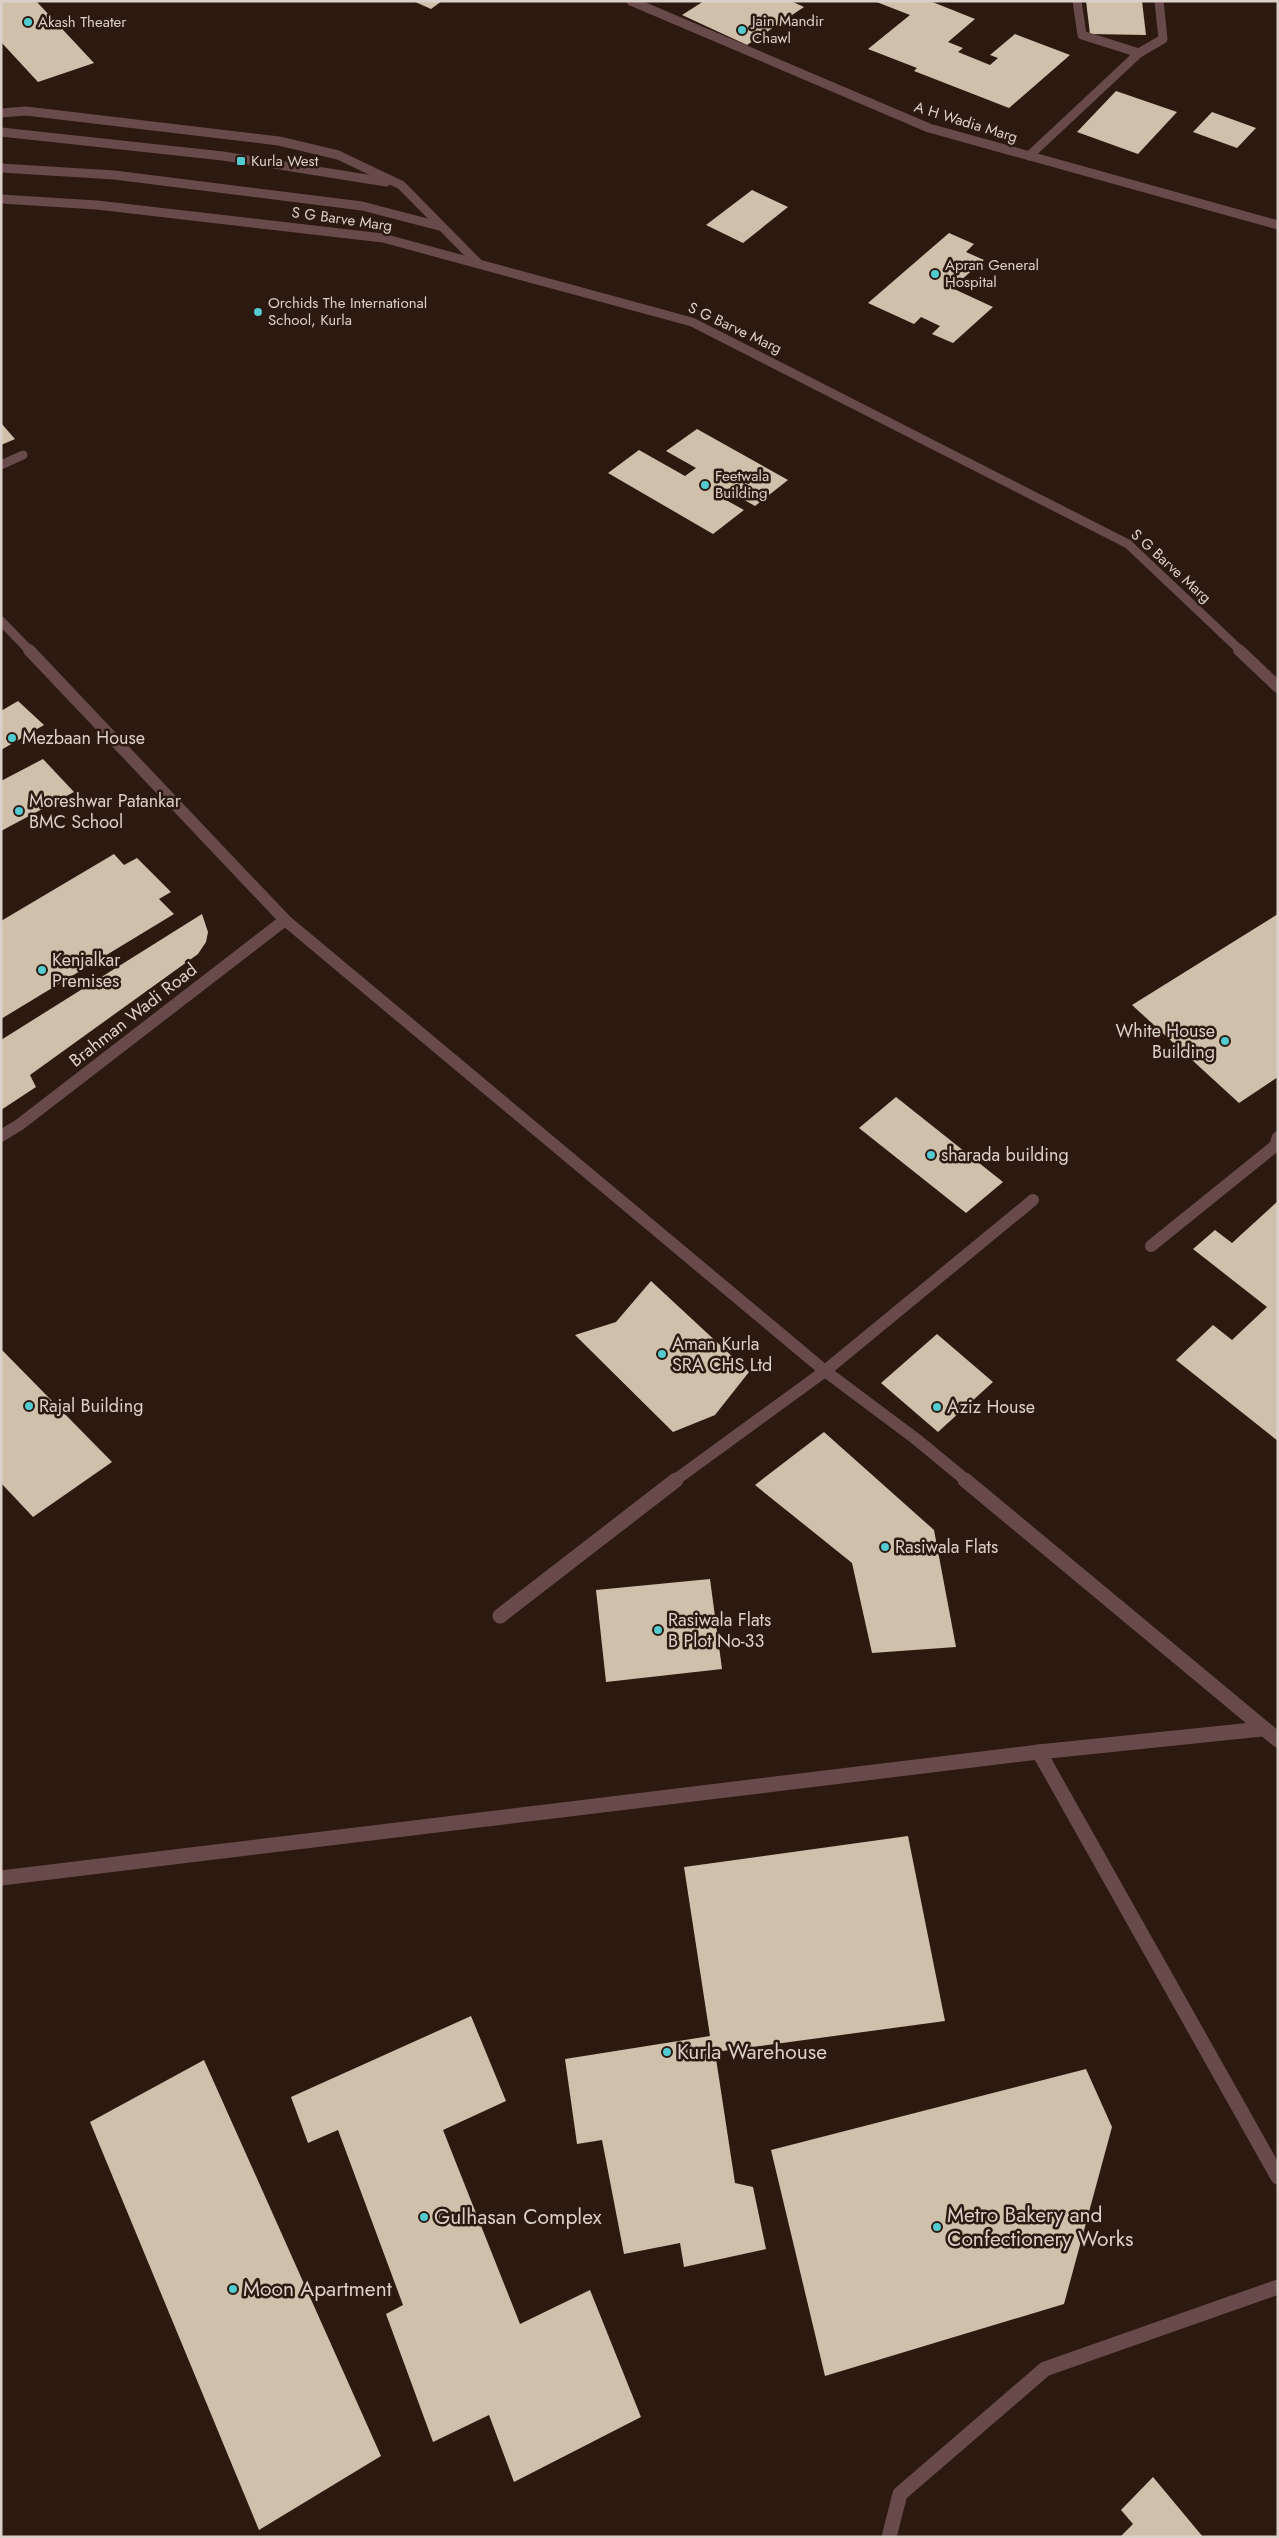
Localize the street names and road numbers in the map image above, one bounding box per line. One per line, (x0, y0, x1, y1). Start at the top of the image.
street label: A H Wadia Marg (912, 96, 1020, 148)
street label: S G Barve Marg (290, 201, 394, 237)
street label: S G Barve Marg (684, 297, 786, 359)
street label: S G Barve Marg (1126, 524, 1216, 608)
street label: Brahman Wadi Road (64, 957, 202, 1073)

